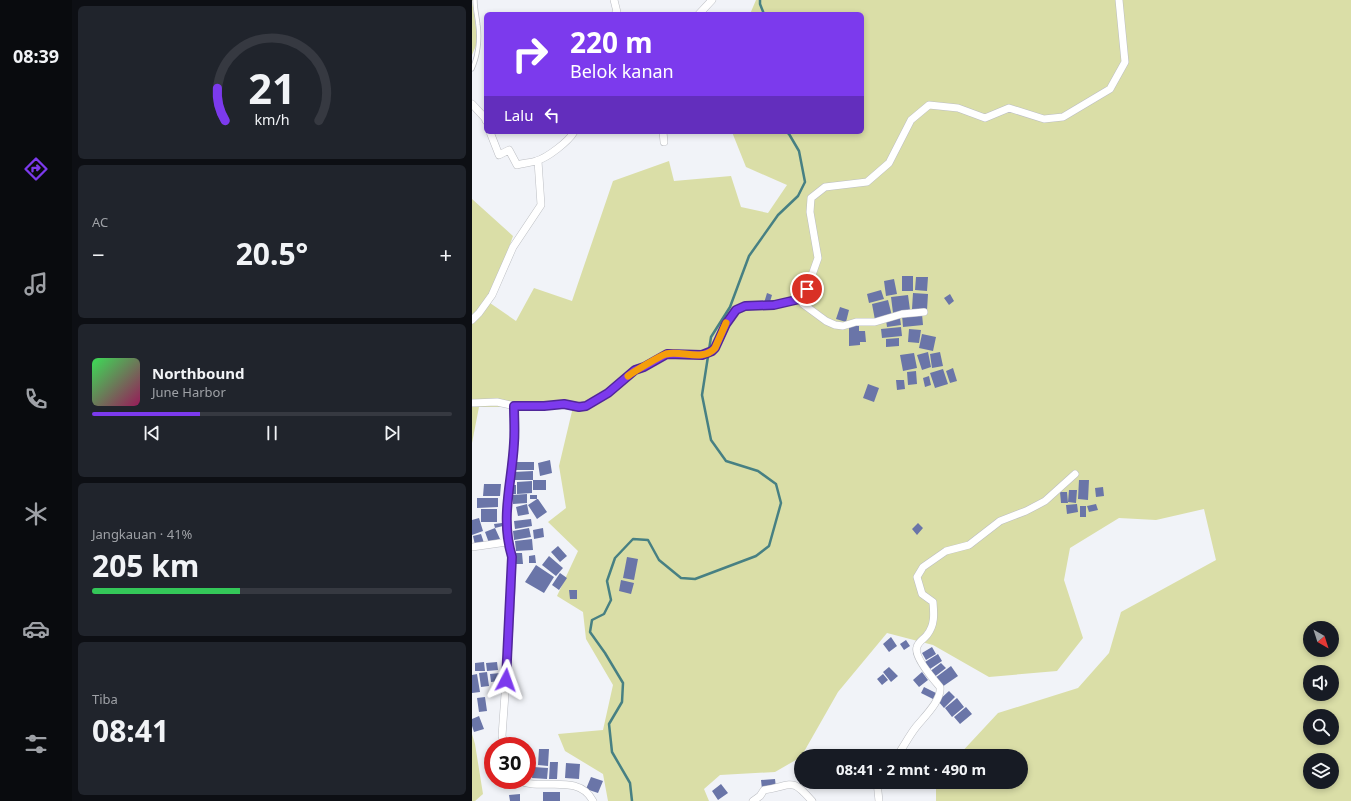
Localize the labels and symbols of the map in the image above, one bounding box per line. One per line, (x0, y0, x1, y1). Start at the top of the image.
pin (790, 272, 824, 306)
north arrow (1303, 621, 1339, 657)
position arrow (485, 659, 527, 701)
speed limit sign: 30 (484, 737, 536, 789)

